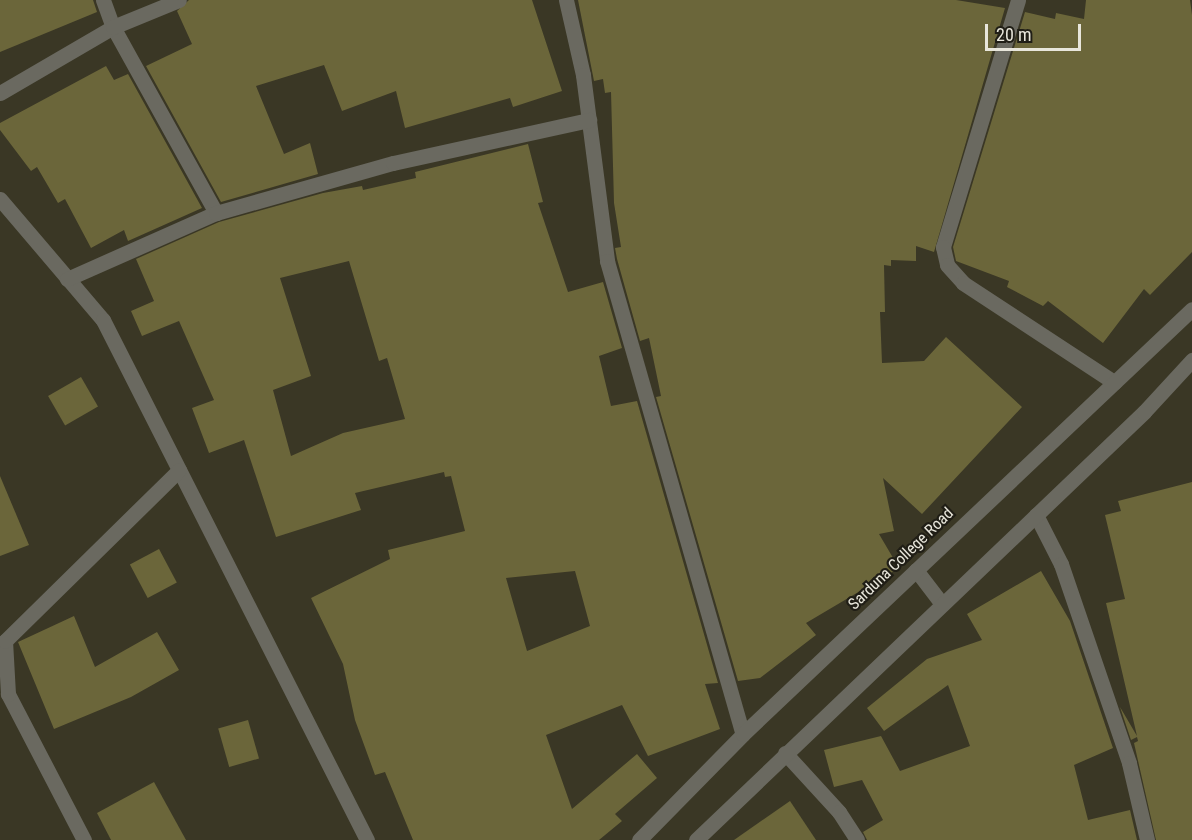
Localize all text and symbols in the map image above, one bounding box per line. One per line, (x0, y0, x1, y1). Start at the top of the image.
scale bar (988, 12, 1084, 50)
text: 20 m (996, 24, 1031, 45)
street label: Sarduna College Road (844, 504, 958, 614)

